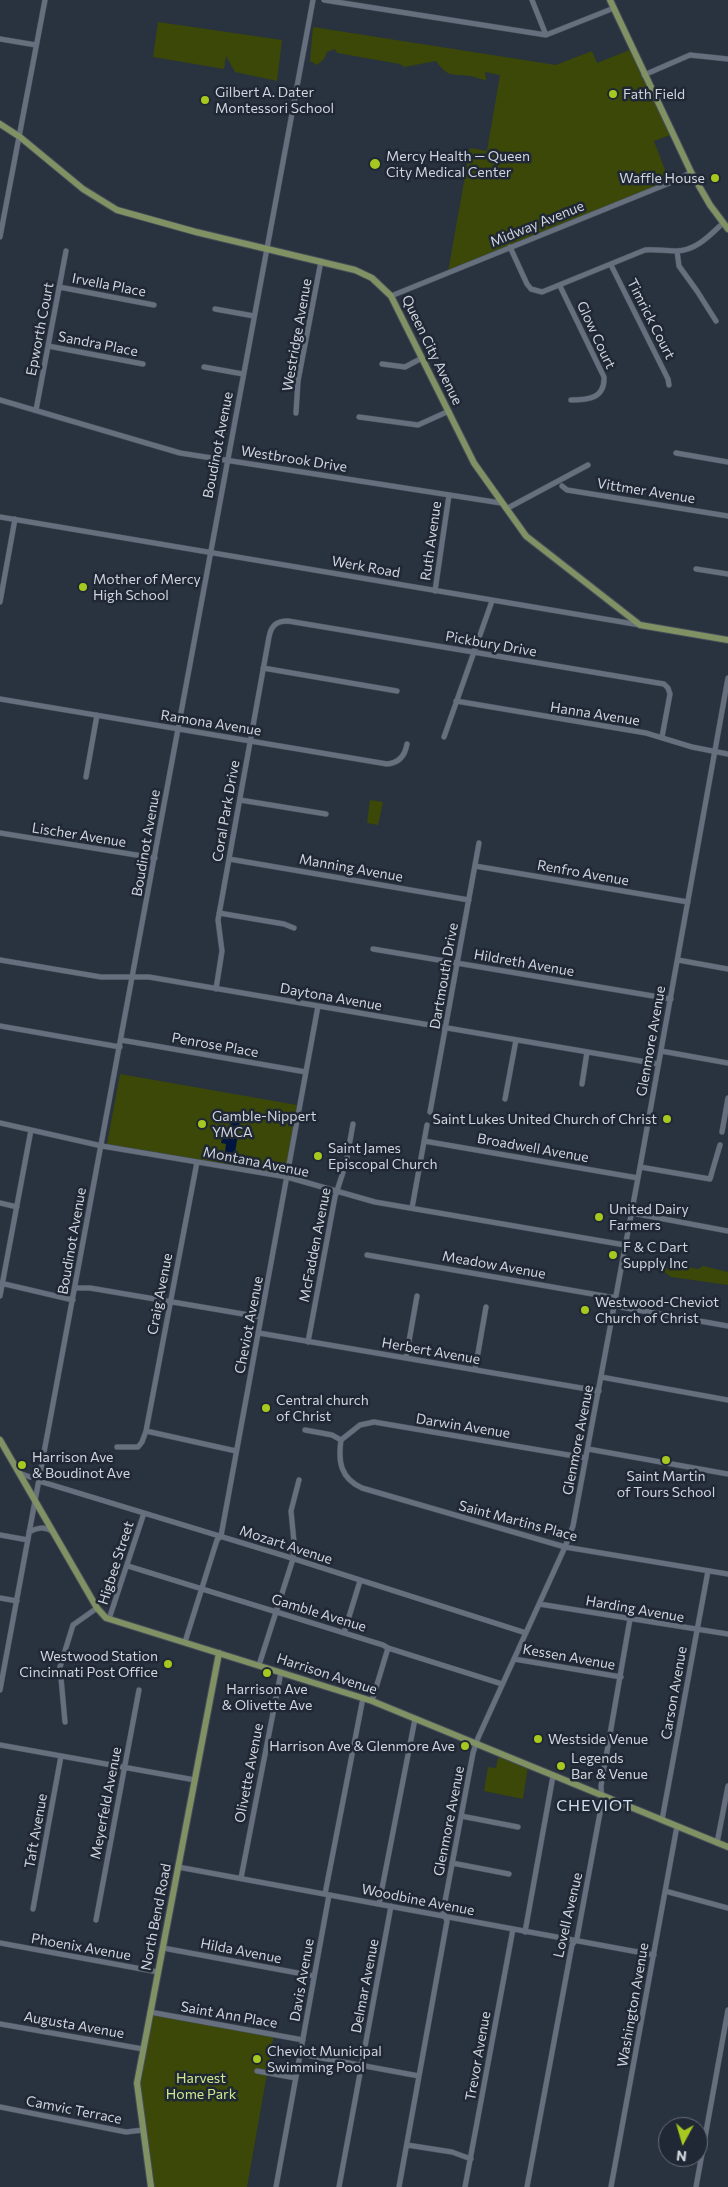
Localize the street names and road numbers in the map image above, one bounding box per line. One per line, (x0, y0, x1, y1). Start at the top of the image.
street label: Midway Avenue (488, 197, 586, 251)
street label: Irvella Place (71, 270, 147, 300)
street label: Timrick Court (623, 276, 679, 362)
street label: Westridge Avenue (279, 277, 315, 393)
street label: Epworth Court (23, 281, 57, 377)
street label: Queen City Avenue (398, 292, 466, 408)
street label: Glow Court (573, 298, 619, 372)
street label: Sandra Place (57, 328, 139, 360)
street label: Boudinot Avenue (199, 390, 237, 500)
street label: Westbrook Drive (240, 442, 348, 476)
street label: Vittmer Avenue (596, 475, 696, 507)
street label: Ruth Avenue (417, 500, 445, 582)
street label: Werk Road (330, 553, 402, 581)
street label: Pickbury Drive (444, 628, 538, 660)
street label: Hanna Avenue (549, 699, 641, 729)
street label: Ramona Avenue (159, 707, 263, 739)
street label: Coral Park Drive (209, 759, 243, 863)
street label: Boudinot Avenue (128, 788, 164, 898)
street label: Lischer Avenue (31, 819, 127, 851)
street label: Manning Avenue (298, 851, 404, 885)
street label: Renfro Avenue (536, 857, 630, 889)
street label: Dartmouth Drive (426, 922, 462, 1030)
street label: Hildreth Avenue (473, 946, 575, 980)
street label: Daytona Avenue (279, 980, 383, 1014)
street label: Glenmore Avenue (633, 984, 669, 1098)
street label: Penrose Place (170, 1029, 260, 1061)
street label: Broadwell Avenue (476, 1130, 590, 1166)
street label: Montana Avenue (202, 1143, 310, 1181)
street label: Boudinot Avenue (54, 1186, 90, 1296)
street label: McFadden Avenue (296, 1186, 334, 1304)
street label: Meadow Avenue (441, 1248, 547, 1282)
street label: Craig Avenue (144, 1252, 176, 1336)
street label: Cheviot Avenue (231, 1275, 267, 1375)
street label: Herbert Avenue (380, 1334, 482, 1368)
street label: Glenmore Avenue (559, 1383, 597, 1497)
street label: Darwin Avenue (415, 1410, 511, 1442)
street label: Saint Martins Place (457, 1497, 579, 1545)
street label: Higbee Street (95, 1519, 137, 1607)
street label: Mozart Avenue (237, 1522, 335, 1568)
street label: Gamble Avenue (270, 1591, 368, 1635)
street label: Harding Avenue (584, 1592, 686, 1626)
street label: Kessen Avenue (521, 1641, 617, 1673)
street label: Carson Avenue (658, 1645, 690, 1741)
street label: Harrison Avenue (275, 1650, 379, 1698)
street label: Olivette Avenue (231, 1722, 267, 1824)
street label: Meyerfeld Avenue (87, 1745, 125, 1861)
street label: Glenmore Avenue (430, 1764, 468, 1878)
street label: Taft Avenue (21, 1792, 51, 1870)
street label: North Bend Road (137, 1862, 175, 1972)
street label: Lovell Avenue (550, 1871, 586, 1959)
street label: Woodbine Avenue (360, 1881, 476, 1919)
street label: Phoenix Avenue (30, 1930, 132, 1964)
street label: Hilda Avenue (199, 1935, 283, 1967)
street label: Davis Avenue (286, 1937, 318, 2023)
street label: Delmar Avenue (348, 1937, 382, 2035)
street label: Washington Avenue (614, 1942, 652, 2068)
street label: Saint Ann Place (179, 1998, 279, 2032)
street label: Augusta Avenue (23, 2008, 125, 2042)
street label: Trevor Avenue (462, 2010, 494, 2102)
street label: Camvic Terrace (25, 2092, 123, 2128)

